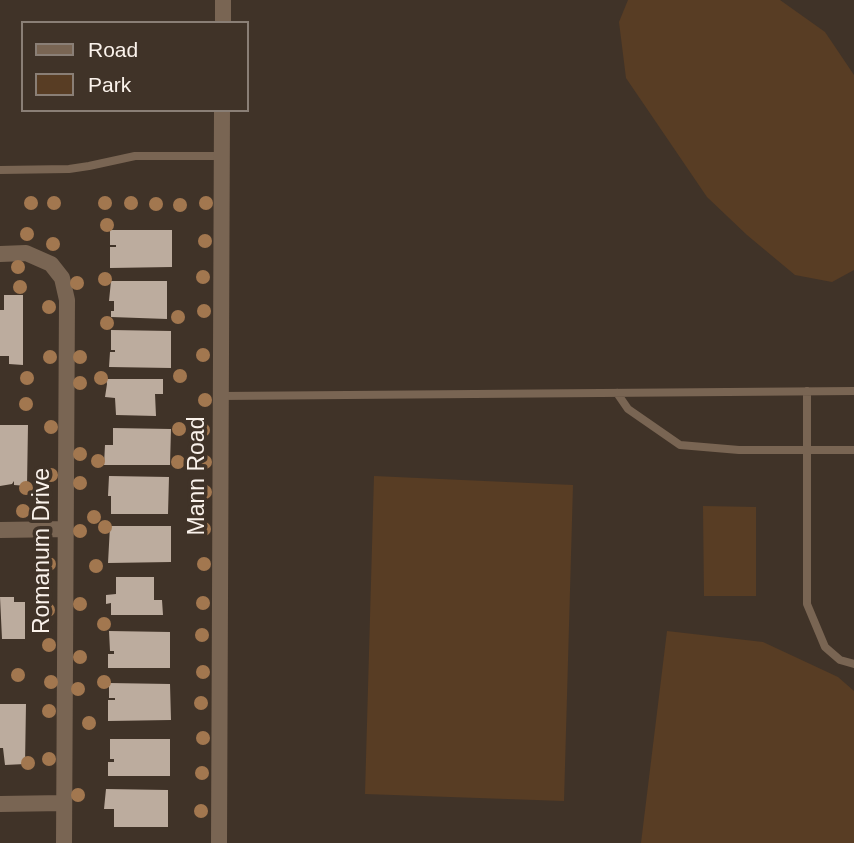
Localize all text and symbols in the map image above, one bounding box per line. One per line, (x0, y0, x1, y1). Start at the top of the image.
legend (21, 21, 248, 112)
text: Road (88, 38, 138, 61)
text: Park (88, 73, 131, 96)
street label: Mann Road (184, 417, 212, 535)
street label: Romanum Drive (29, 468, 57, 634)

